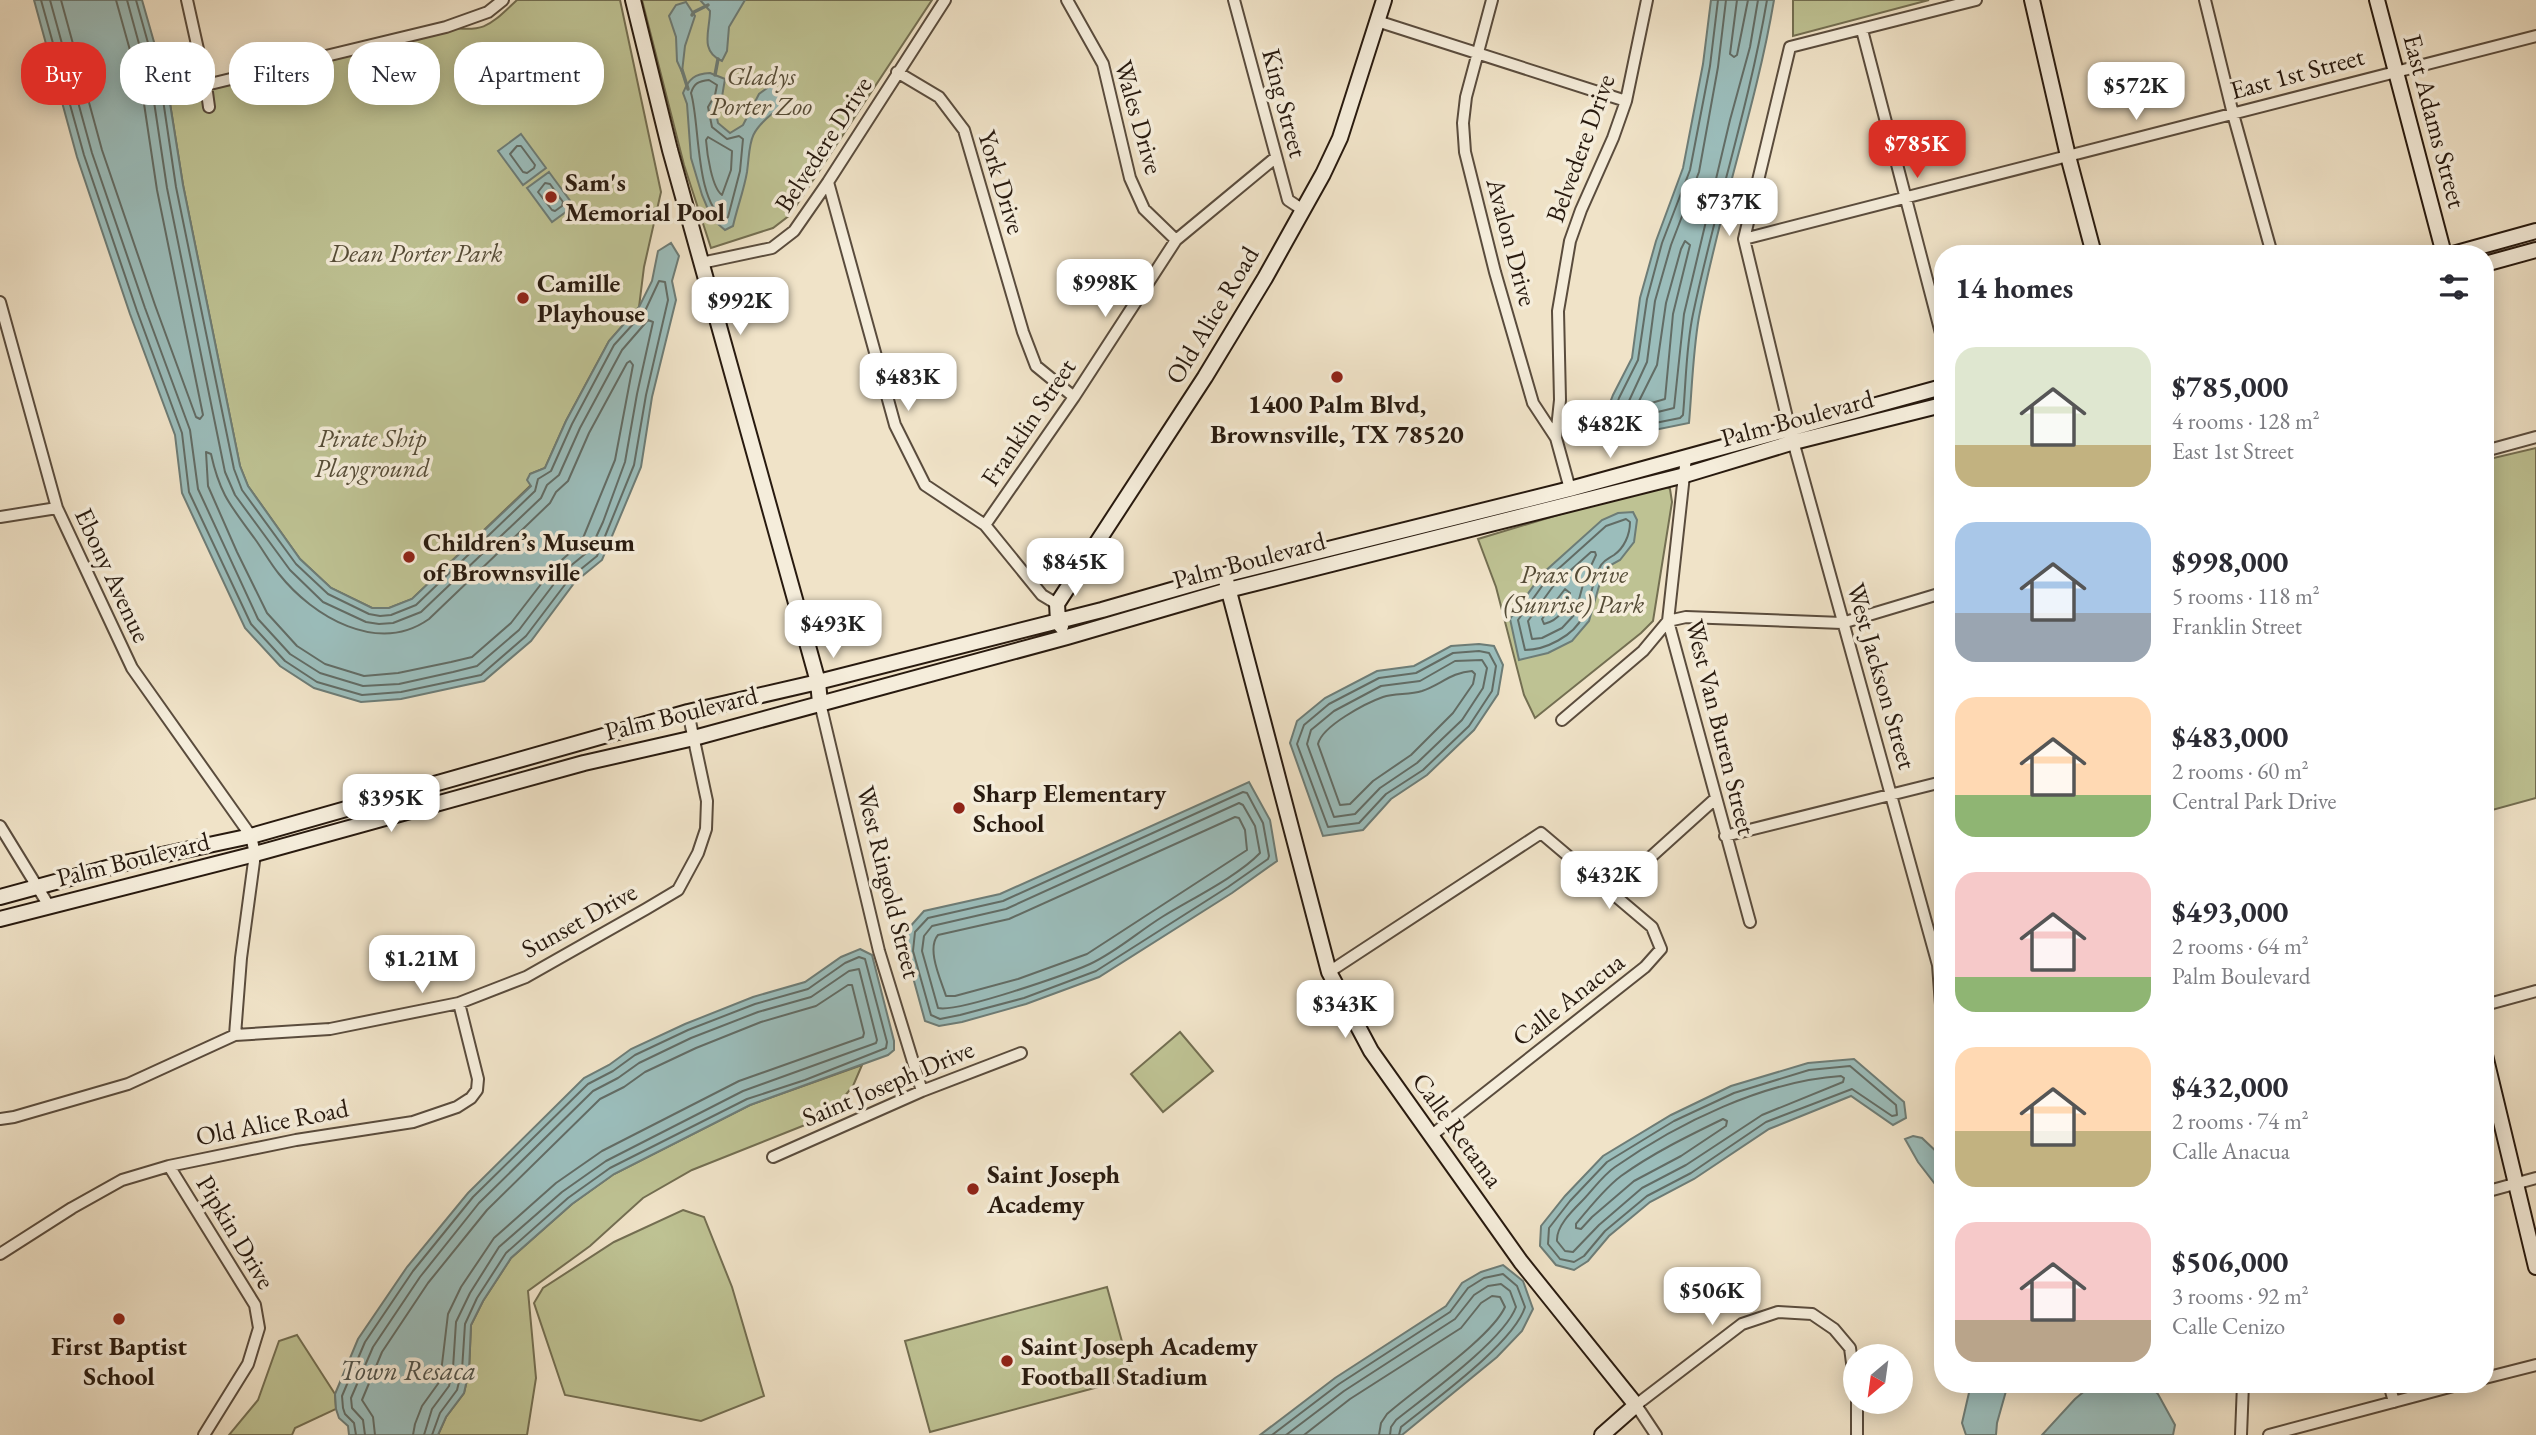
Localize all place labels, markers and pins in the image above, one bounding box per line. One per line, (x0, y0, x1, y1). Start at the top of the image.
pin: $572K (2087, 62, 2185, 122)
pin: $785K (1868, 120, 1966, 180)
place label: Sam's Memorial Pool (565, 165, 725, 229)
pin: $737K (1680, 178, 1778, 238)
marker: Sam's Memorial Pool (543, 189, 559, 205)
pin: $998K (1056, 260, 1154, 319)
place label: Camille Playhouse (537, 266, 645, 330)
pin: $992K (691, 278, 789, 337)
marker: Camille Playhouse (515, 290, 531, 306)
pin: $483K (859, 354, 957, 413)
marker: 1400 Palm Blvd, Brownsville, TX 78520 (1329, 369, 1345, 385)
place label: 1400 Palm Blvd, Brownsville, TX 78520 (1210, 387, 1464, 451)
pin: $482K (1561, 400, 1659, 460)
place label: Children’s Museum of Brownsville (423, 525, 635, 589)
pin: $845K (1026, 538, 1124, 598)
marker: Children’s Museum of Brownsville (401, 549, 417, 565)
pin: $493K (784, 600, 882, 660)
pin: $395K (342, 774, 440, 834)
place label: Sharp Elementary School (973, 776, 1167, 840)
marker: Sharp Elementary School (951, 800, 967, 816)
pin: $432K (1560, 852, 1658, 911)
pin: $1.21M (365, 936, 479, 995)
pin: $343K (1296, 981, 1394, 1040)
place label: Saint Joseph Academy (986, 1157, 1121, 1221)
marker: Saint Joseph Academy (965, 1181, 981, 1197)
pin: $506K (1663, 1268, 1761, 1327)
marker: First Baptist School (111, 1311, 127, 1327)
place label: First Baptist School (51, 1329, 187, 1393)
place label: Saint Joseph Academy Football Stadium (1021, 1329, 1258, 1393)
marker: Saint Joseph Academy Football Stadium (999, 1353, 1015, 1369)

